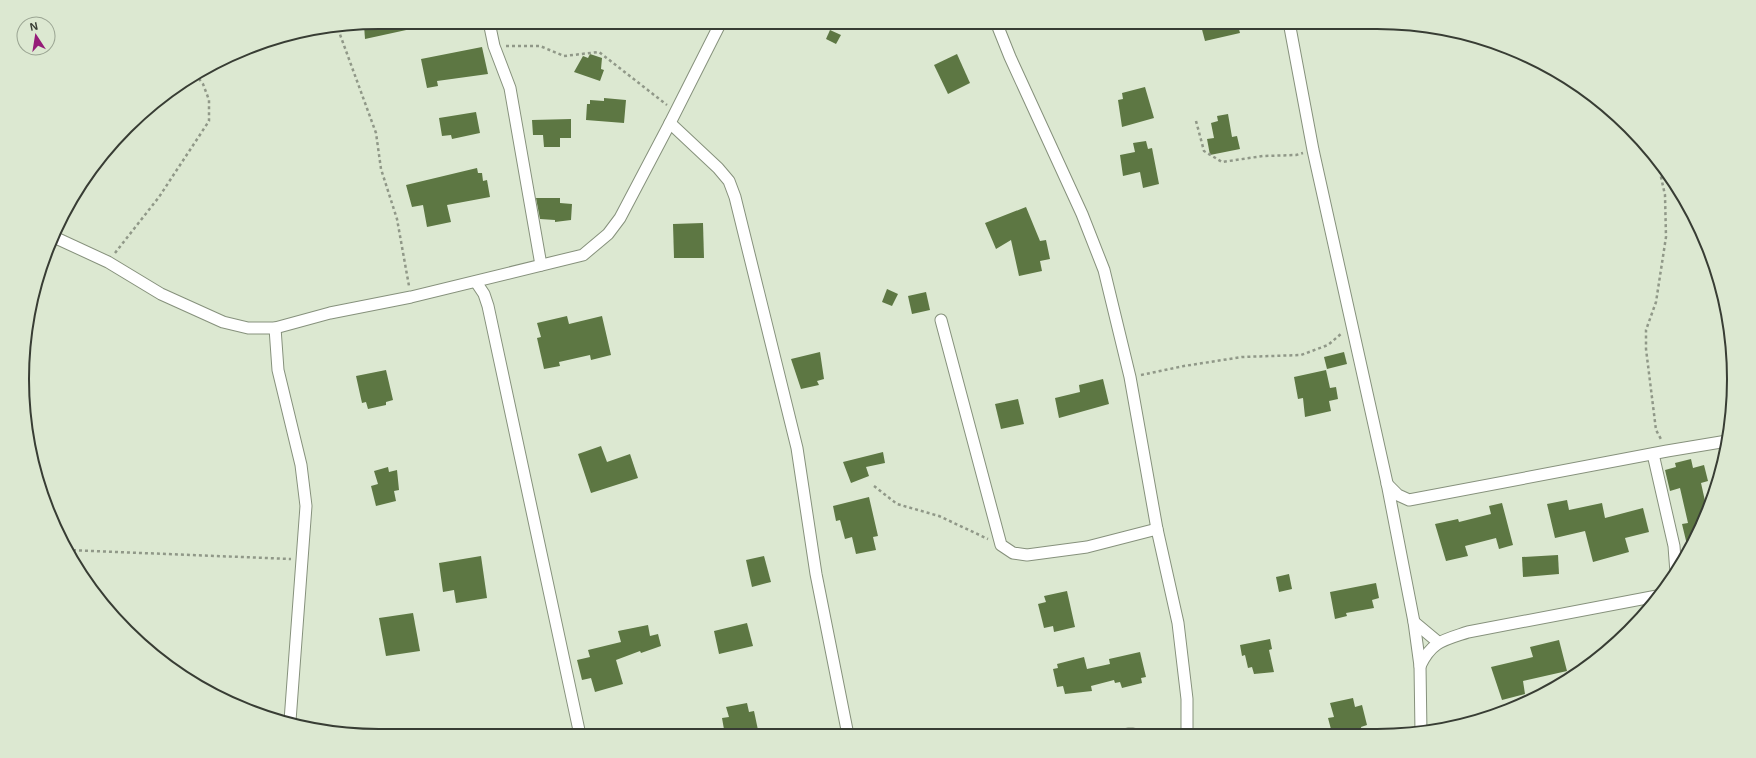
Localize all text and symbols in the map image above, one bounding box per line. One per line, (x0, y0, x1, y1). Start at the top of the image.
north arrow (16, 16, 56, 56)
text: N (29, 20, 39, 33)

